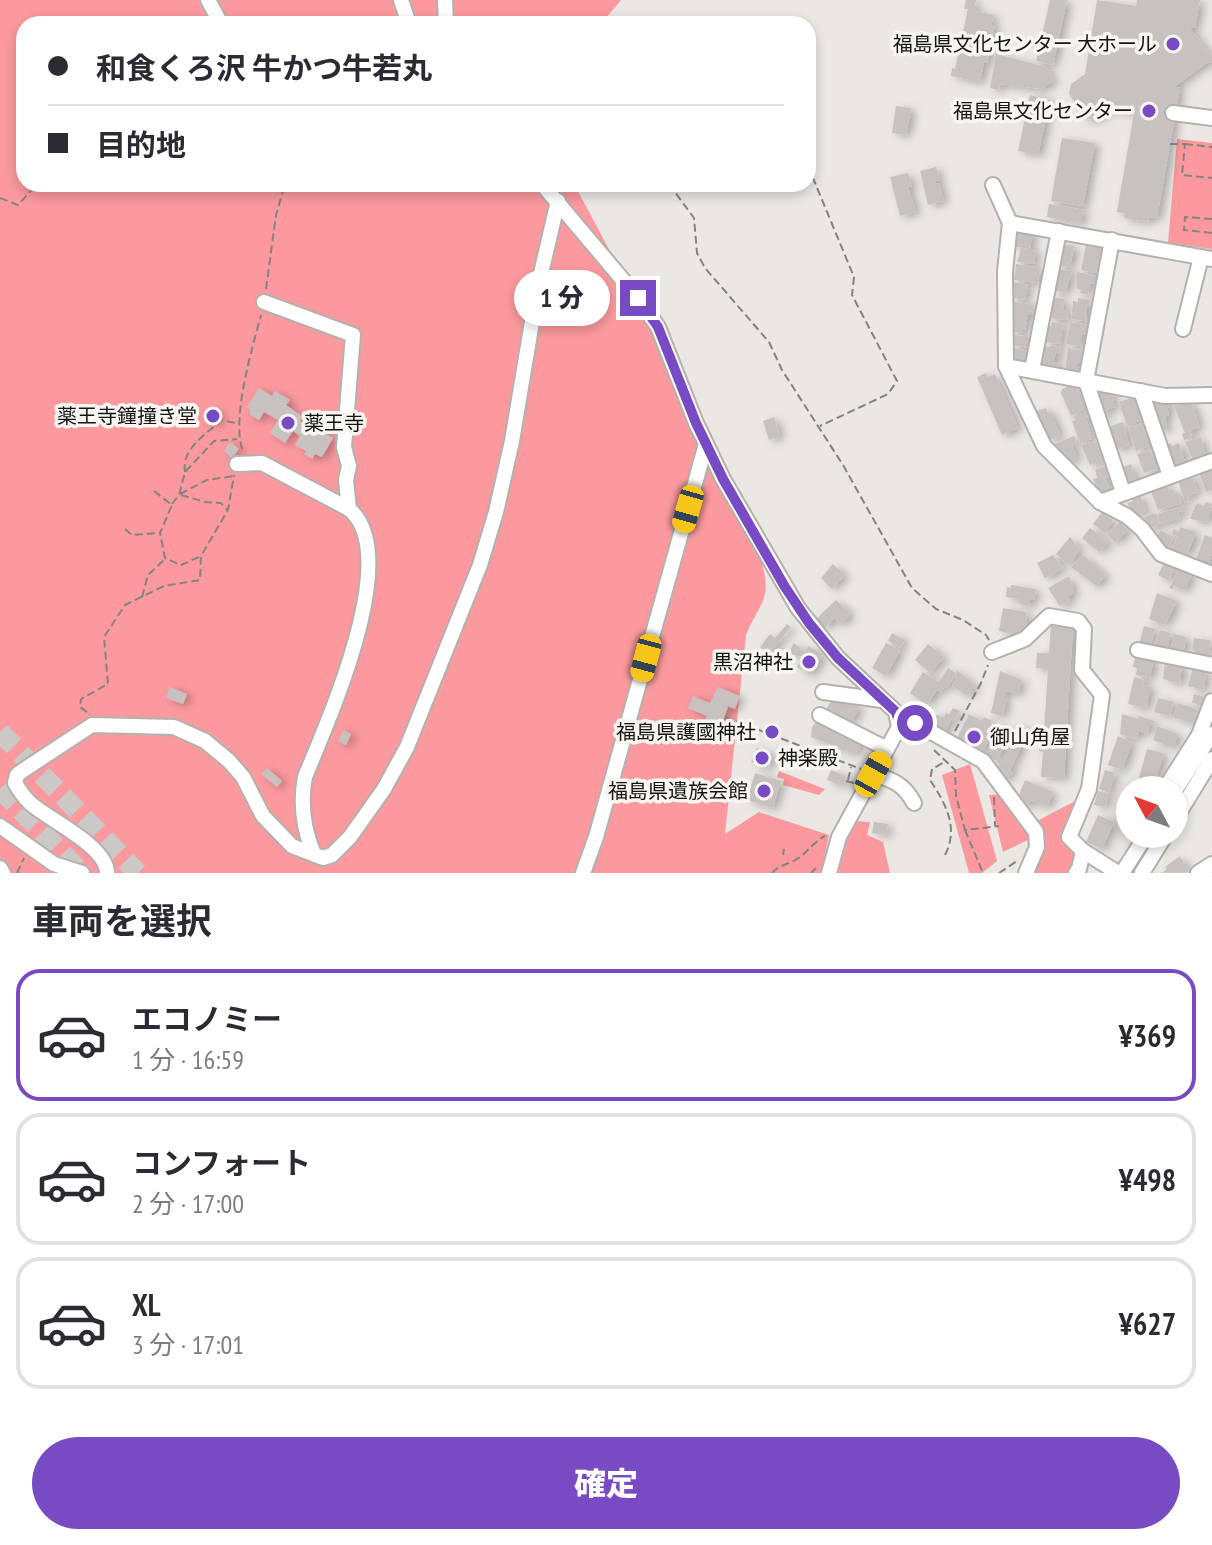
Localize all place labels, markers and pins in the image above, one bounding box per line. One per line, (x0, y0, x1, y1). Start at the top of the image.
place label: 福島県文化センター 大ホール (893, 31, 1157, 57)
marker: 福島県文化センター 大ホール (1164, 35, 1182, 53)
place label: 福島県文化センター (953, 98, 1133, 124)
marker: 福島県文化センター (1140, 102, 1158, 120)
place label: 薬王寺鐘撞き堂 (57, 403, 197, 429)
marker: 薬王寺鐘撞き堂 (204, 407, 222, 425)
place label: 薬王寺 (304, 410, 364, 436)
marker: 薬王寺 (279, 414, 297, 432)
place label: 黒沼神社 (713, 649, 793, 675)
marker: 黒沼神社 (800, 653, 818, 671)
place label: 福島県護國神社 (616, 719, 756, 745)
marker: 福島県護國神社 (763, 723, 781, 741)
place label: 御山角屋 (990, 724, 1070, 750)
marker: 御山角屋 (965, 728, 983, 746)
place label: 神楽殿 (778, 745, 838, 771)
marker: 神楽殿 (753, 749, 771, 767)
place label: 福島県遺族会館 (608, 778, 748, 804)
marker: 福島県遺族会館 (755, 782, 773, 800)

